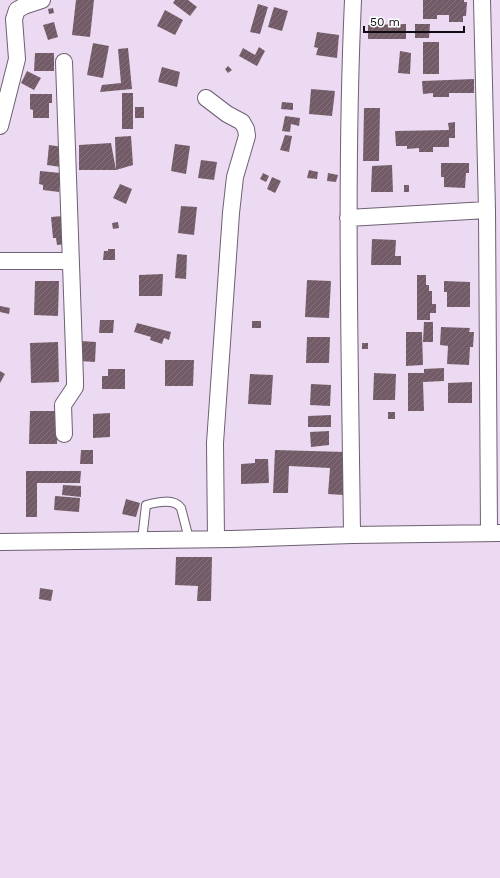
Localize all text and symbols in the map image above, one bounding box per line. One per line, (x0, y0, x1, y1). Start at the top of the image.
scale bar (364, 8, 464, 34)
text: 50 m (370, 15, 400, 29)

